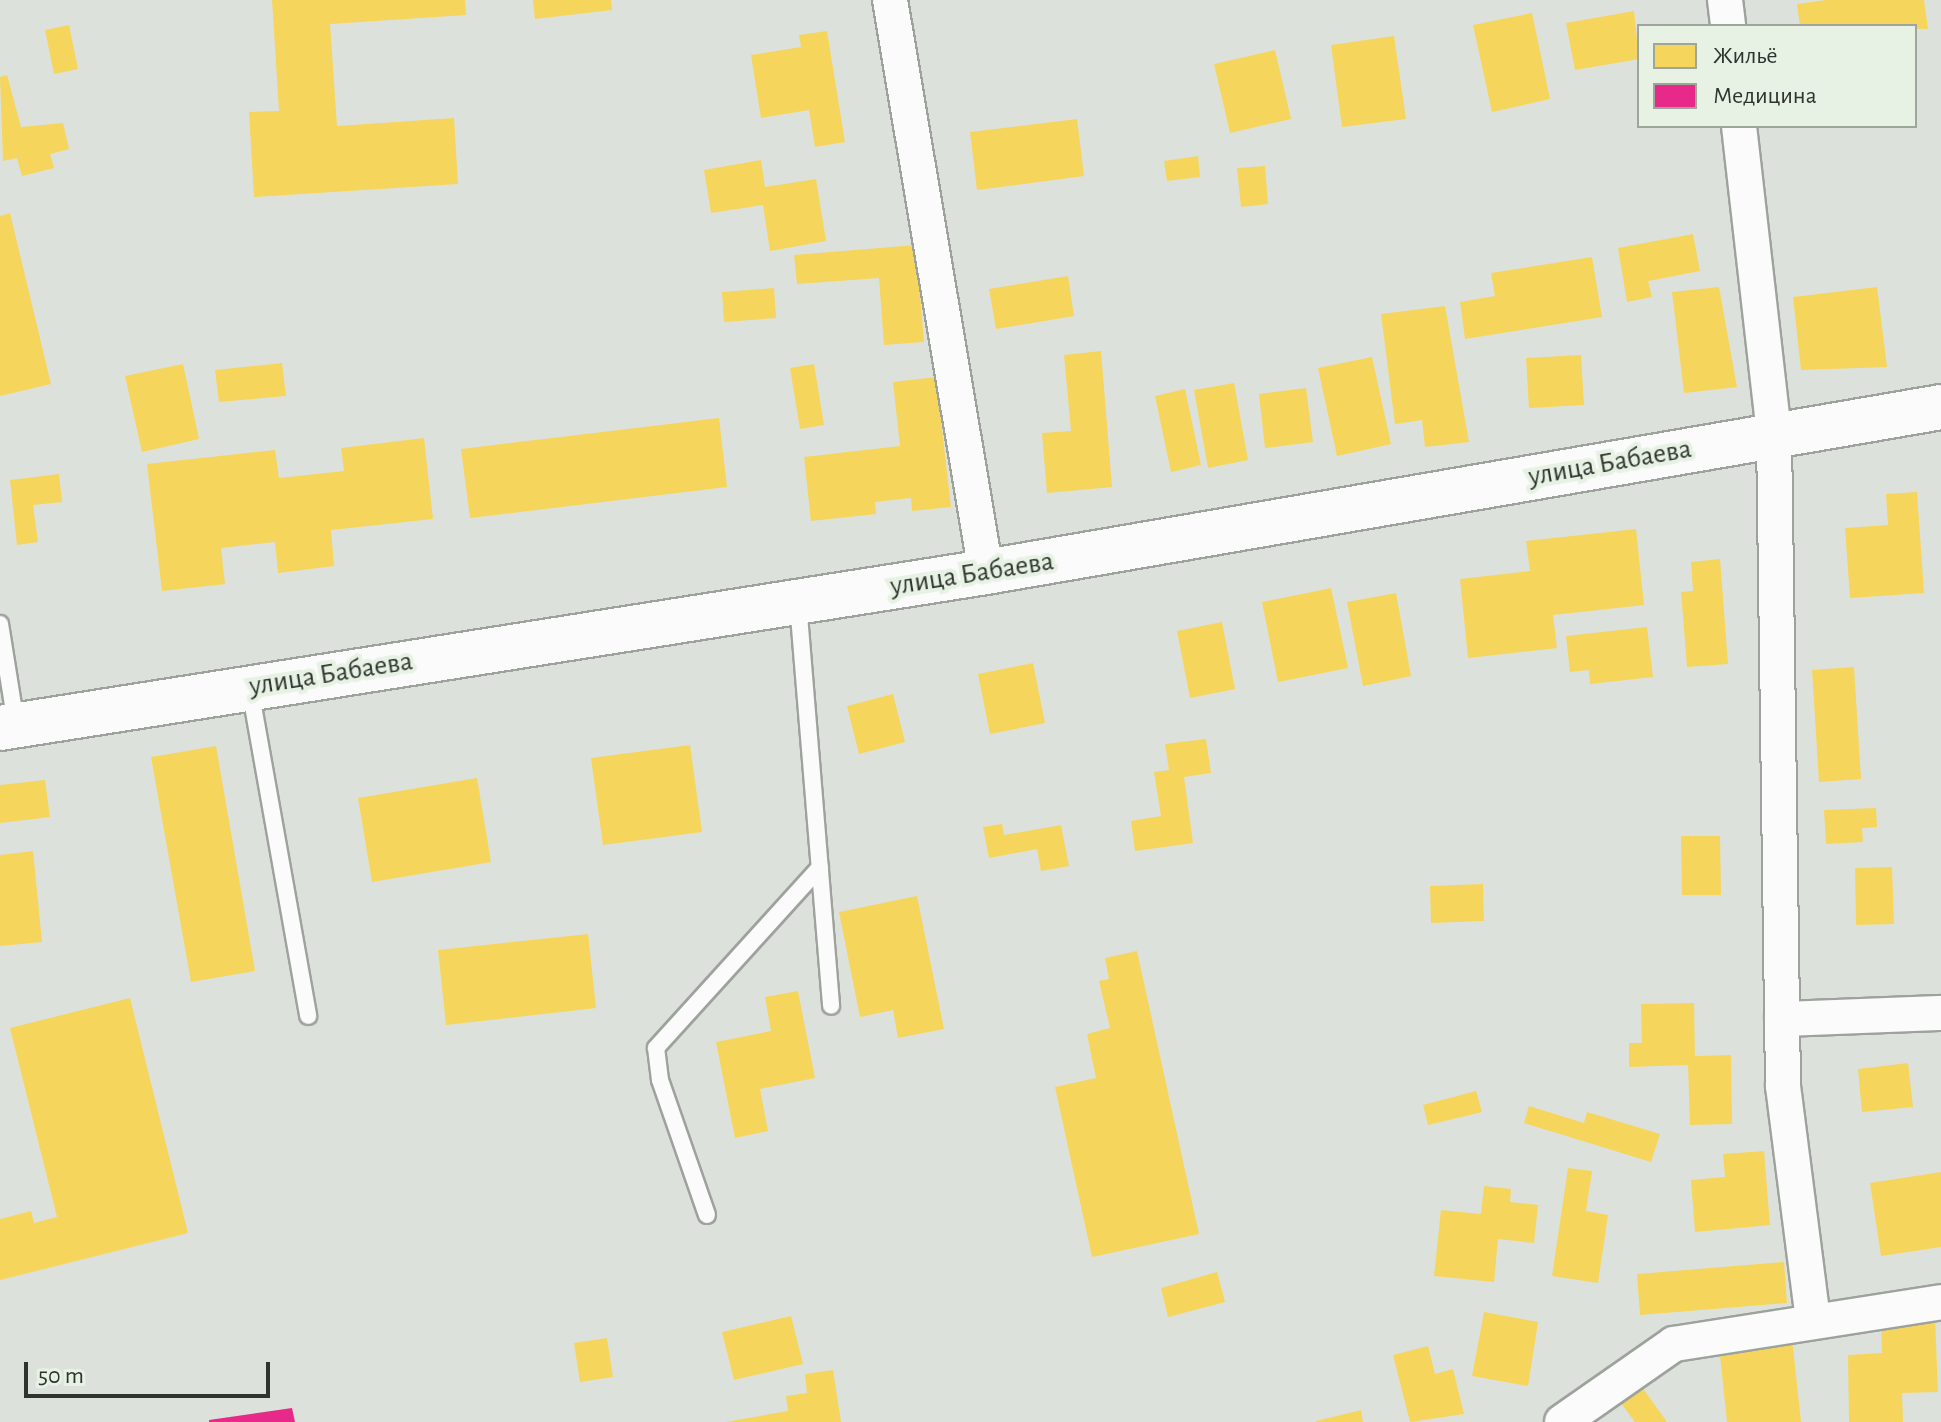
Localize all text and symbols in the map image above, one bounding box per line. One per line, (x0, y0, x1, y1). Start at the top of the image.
legend (1637, 24, 1917, 128)
text: Жильё (1713, 44, 1778, 68)
text: Медицина (1713, 84, 1817, 108)
street label: улица Бабаева (1526, 432, 1694, 494)
street label: улица Бабаева (888, 544, 1056, 604)
street label: улица Бабаева (247, 644, 415, 704)
scale bar (28, 1346, 274, 1396)
text: 50 m (38, 1364, 84, 1388)

